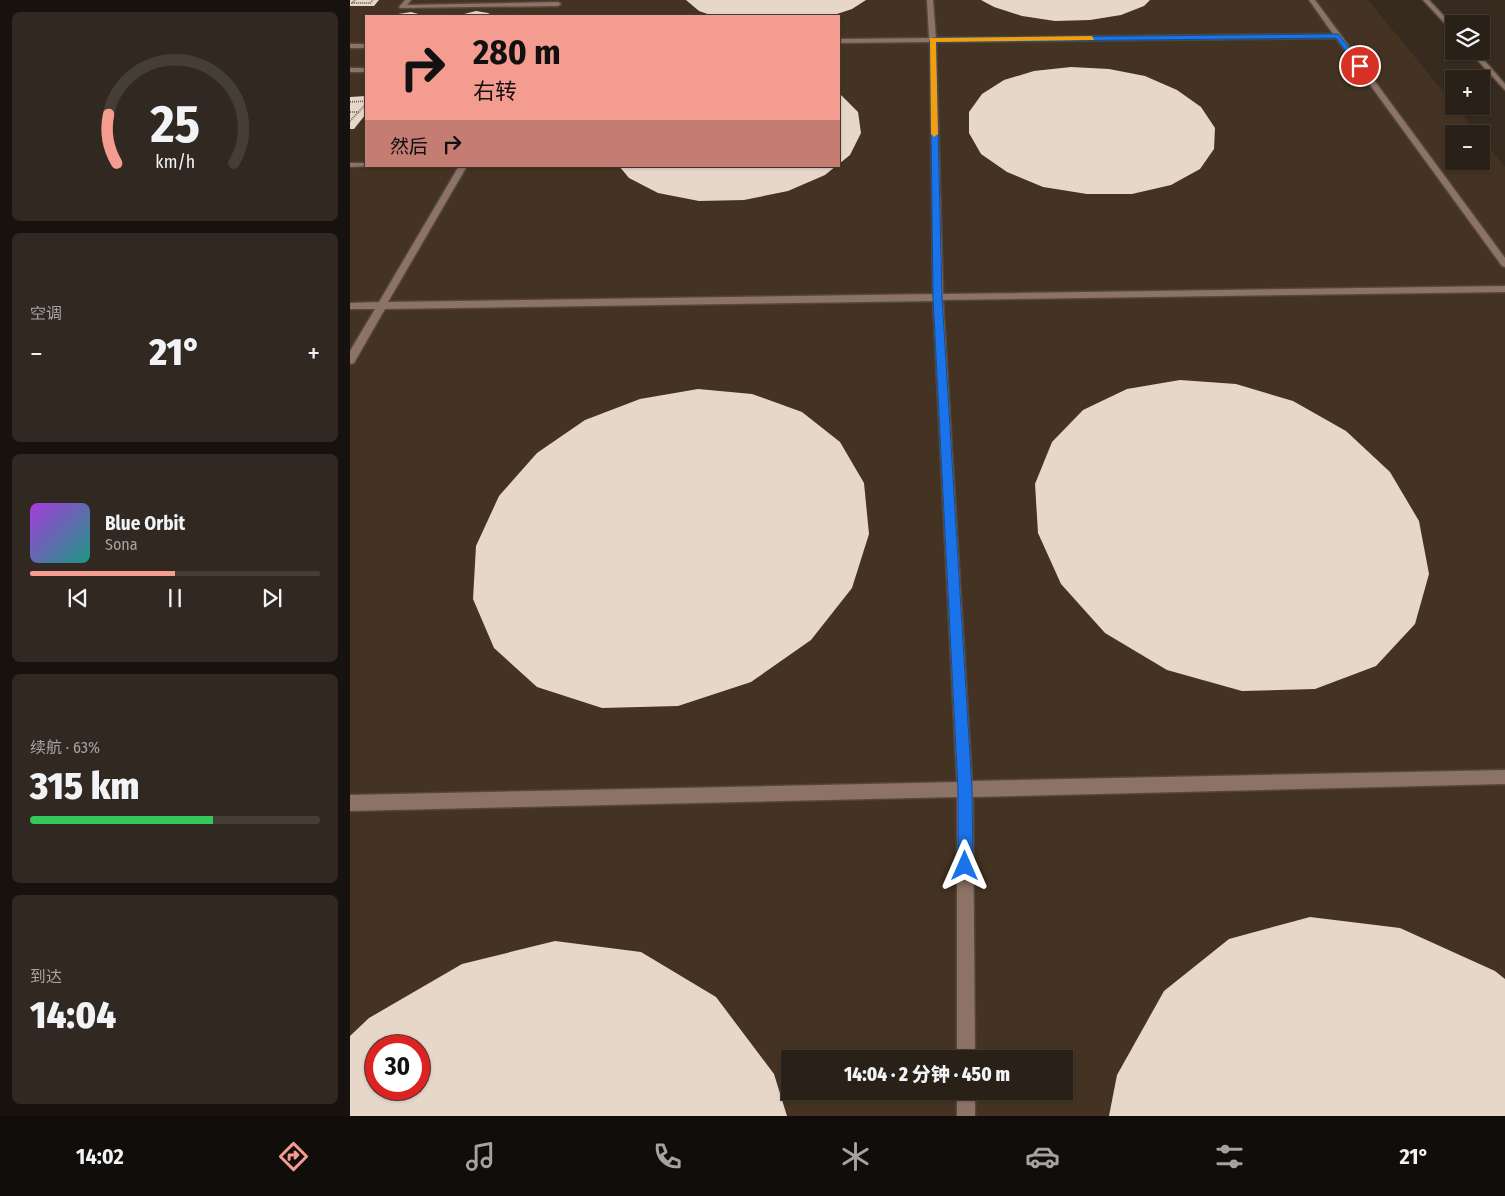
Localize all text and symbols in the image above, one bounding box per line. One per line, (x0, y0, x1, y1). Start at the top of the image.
map controls (1445, 15, 1490, 170)
button: layers (1445, 15, 1490, 60)
text: 280 m (473, 31, 561, 73)
icon: right (390, 35, 455, 100)
pin (1339, 45, 1381, 87)
icon: arrive (1346, 52, 1374, 80)
button: + (1445, 70, 1490, 115)
text: 右转 (473, 78, 517, 105)
text: 25 (149, 93, 200, 156)
button: − (1445, 125, 1490, 170)
icon: right (438, 130, 466, 158)
text: 然后 (390, 135, 428, 158)
text: km/h (155, 151, 195, 173)
text: 空调 (30, 304, 62, 323)
text: 21° (149, 329, 201, 375)
text: − (30, 337, 43, 370)
text: + (307, 337, 320, 370)
text: Blue Orbit (105, 512, 185, 535)
text: Sona (105, 535, 138, 554)
icon: previous (64, 584, 92, 612)
icon: pause (161, 584, 189, 612)
icon: next (258, 584, 286, 612)
text: 续航 · 63% (30, 738, 100, 757)
text: 315 km (30, 763, 139, 809)
position arrow (938, 839, 990, 891)
text: 到达 (30, 967, 62, 986)
text: 14:04 (30, 992, 116, 1038)
speed limit sign: 30 (365, 1035, 430, 1100)
text: 14:04 · 2 分钟 · 450 m (844, 1063, 1010, 1086)
icon: directions (276, 1139, 311, 1174)
icon: music (463, 1139, 498, 1174)
icon: phone (650, 1139, 685, 1174)
icon: climate (838, 1139, 873, 1174)
icon: car (1025, 1139, 1060, 1174)
icon: filters (1212, 1139, 1247, 1174)
text: 14:02 (76, 1143, 124, 1170)
text: 21° (1399, 1143, 1429, 1170)

